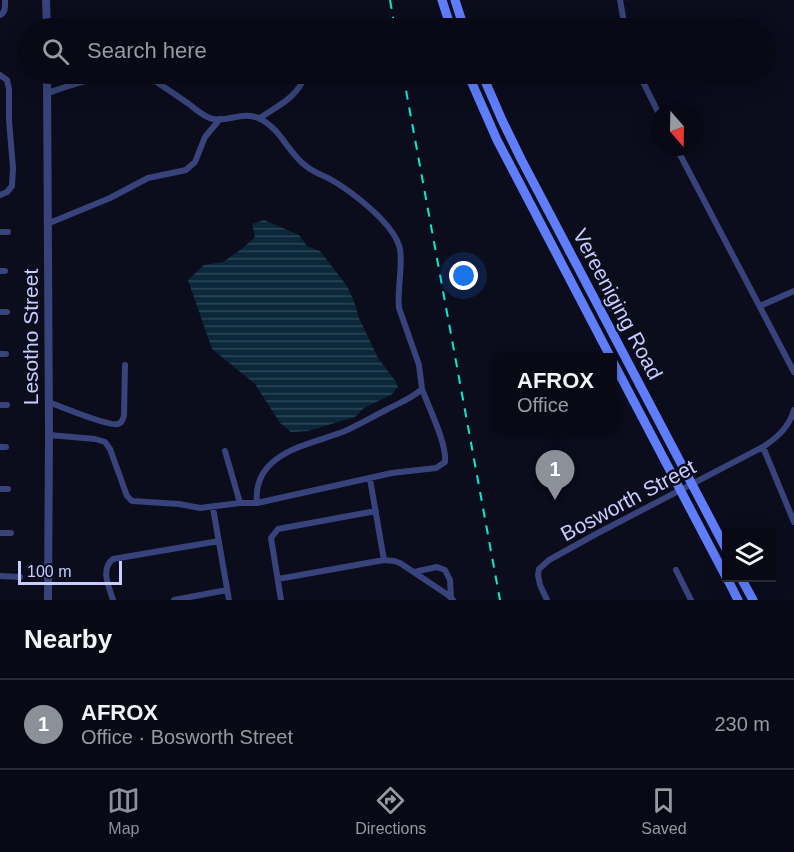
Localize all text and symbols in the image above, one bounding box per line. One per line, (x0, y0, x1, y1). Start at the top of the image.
search box (18, 18, 776, 84)
icon: search (39, 35, 72, 68)
text: Search here (87, 38, 207, 63)
north arrow (650, 102, 704, 156)
street label: Vereeniging Road (569, 225, 667, 383)
your location (449, 261, 478, 290)
street label: Lesotho Street (19, 269, 42, 405)
popup (494, 353, 617, 431)
text: AFROX (517, 368, 594, 393)
text: Office (517, 394, 569, 416)
pin: 1 (536, 450, 574, 500)
street label: Bosworth Street (557, 455, 699, 545)
map controls (722, 528, 776, 582)
button: layers (722, 528, 776, 582)
scale bar (18, 558, 122, 586)
text: 100 m (27, 563, 71, 580)
text: Nearby (24, 624, 112, 654)
text: AFROX (81, 700, 158, 725)
text: 1 (38, 713, 49, 735)
text: 230 m (714, 713, 770, 735)
text: Office · Bosworth Street (81, 726, 293, 748)
tab: Map (107, 784, 140, 838)
tab: Directions (355, 784, 426, 838)
tab: Saved (641, 784, 687, 838)

